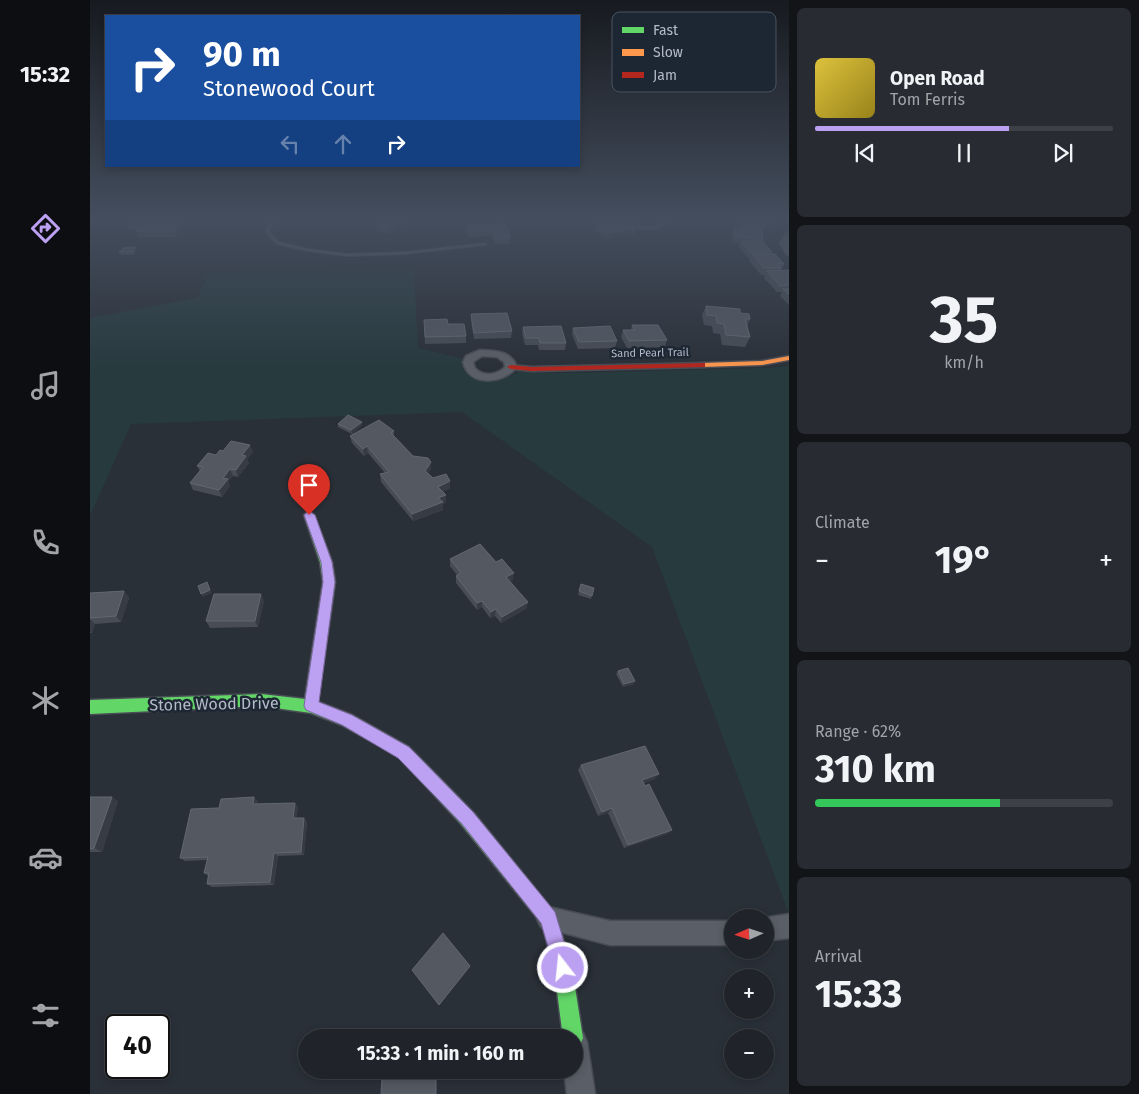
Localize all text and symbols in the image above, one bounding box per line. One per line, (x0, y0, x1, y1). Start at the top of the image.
legend (612, 12, 776, 92)
text: Fast (653, 22, 679, 39)
text: 90 m (203, 33, 281, 75)
icon: right (120, 35, 185, 100)
text: Slow (653, 44, 683, 61)
text: 15:32 (20, 61, 70, 88)
text: Jam (653, 67, 677, 84)
text: Open Road (890, 67, 985, 90)
text: Stonewood Court (203, 75, 375, 102)
text: Tom Ferris (890, 90, 965, 109)
icon: left (276, 130, 304, 158)
icon: ahead (329, 130, 357, 158)
icon: right (382, 130, 410, 158)
icon: previous (851, 139, 879, 167)
icon: pause (950, 139, 978, 167)
icon: next (1049, 139, 1077, 167)
icon: directions (28, 211, 63, 246)
text: 35 (930, 281, 998, 359)
street label: Sand Pearl Trail (611, 346, 689, 360)
text: km/h (944, 353, 984, 372)
icon: music (28, 368, 63, 403)
pin (288, 464, 330, 515)
icon: arrive (295, 471, 323, 499)
text: Climate (815, 513, 870, 532)
icon: phone (28, 525, 63, 560)
text: 19° (935, 537, 993, 583)
text: − (815, 544, 829, 577)
text: + (1099, 544, 1113, 577)
icon: climate (28, 683, 63, 718)
street label: Stone Wood Drive (149, 693, 279, 715)
text: Range · 62% (815, 722, 901, 741)
text: 310 km (815, 746, 936, 792)
icon: car (28, 840, 63, 875)
north arrow (724, 909, 774, 959)
map controls (724, 909, 774, 1079)
position arrow (536, 941, 588, 993)
text: Arrival (815, 947, 862, 966)
button: + (724, 969, 774, 1019)
text: 15:33 (815, 971, 902, 1017)
icon: filters (28, 998, 63, 1033)
speed limit sign: 40 (105, 1014, 170, 1079)
button: − (724, 1029, 774, 1079)
text: 15:33 · 1 min · 160 m (357, 1042, 524, 1065)

